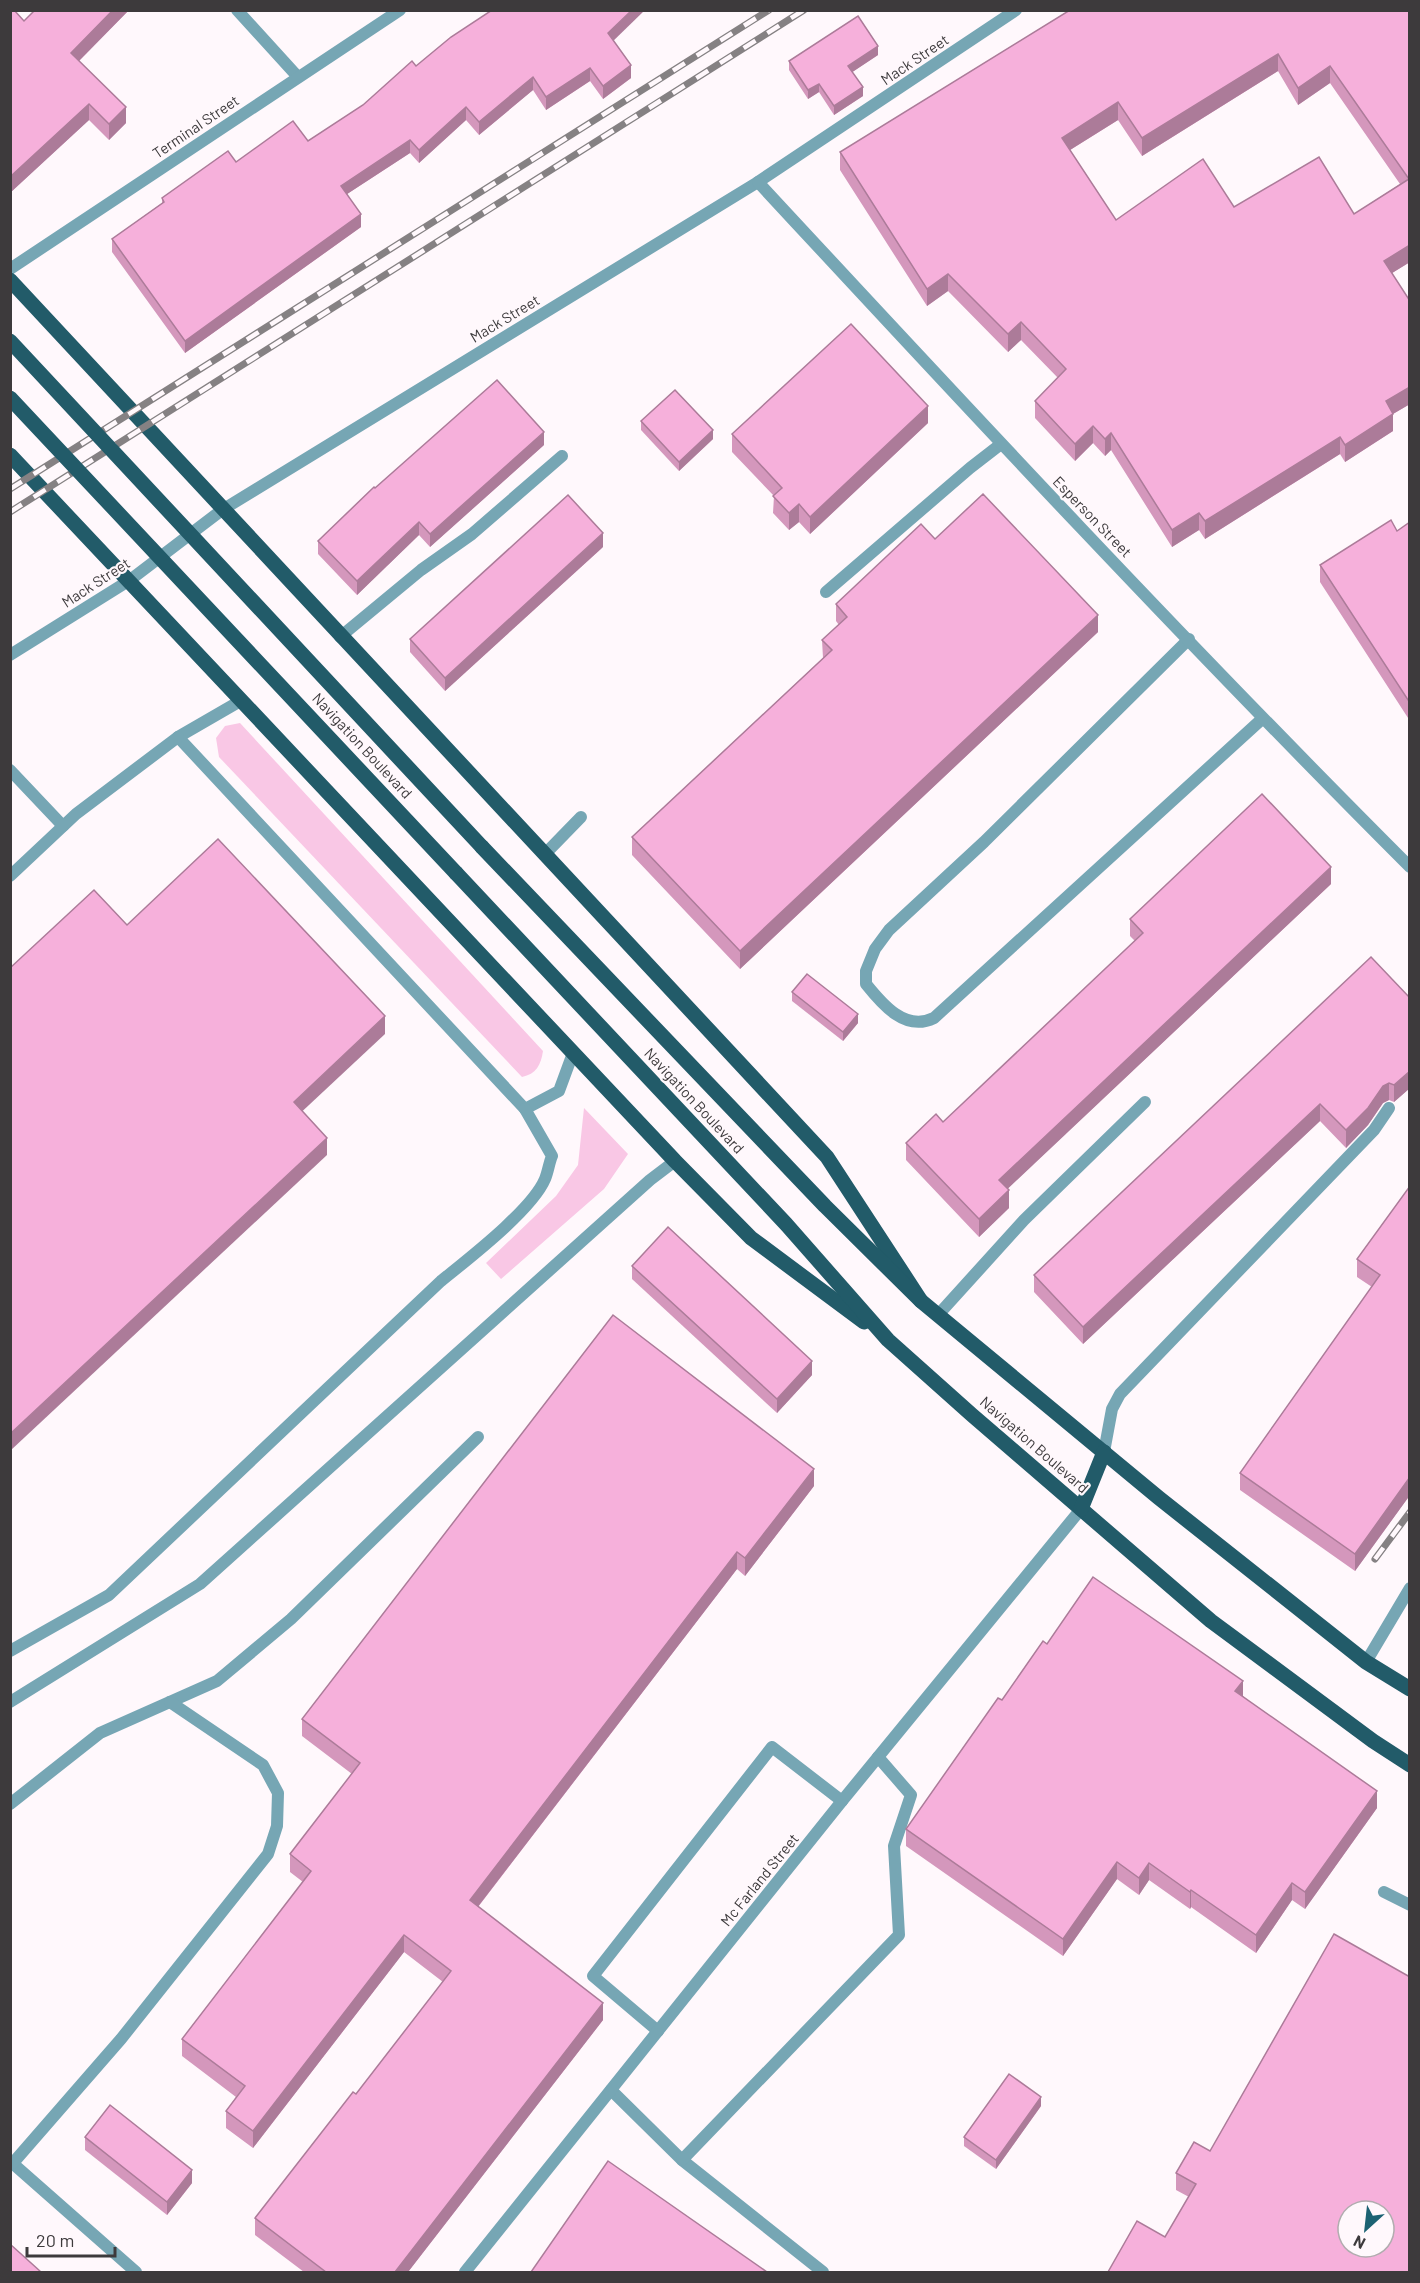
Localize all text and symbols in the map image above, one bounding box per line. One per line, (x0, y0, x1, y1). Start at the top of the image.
street label: Mack Street (877, 30, 952, 88)
street label: Terminal Street (149, 91, 242, 162)
street label: Mack Street (467, 290, 542, 346)
street label: Esperson Street (1050, 472, 1136, 560)
street label: Mack Street (58, 553, 133, 611)
street label: Navigation Boulevard (309, 689, 416, 802)
street label: Navigation Boulevard (641, 1044, 748, 1157)
street label: Navigation Boulevard (977, 1392, 1093, 1496)
street label: Mc Farland Street (716, 1829, 802, 1929)
north arrow (1336, 2199, 1396, 2259)
scale bar (27, 2220, 116, 2258)
text: 20 m (36, 2229, 74, 2251)
text: N (1350, 2232, 1368, 2254)

